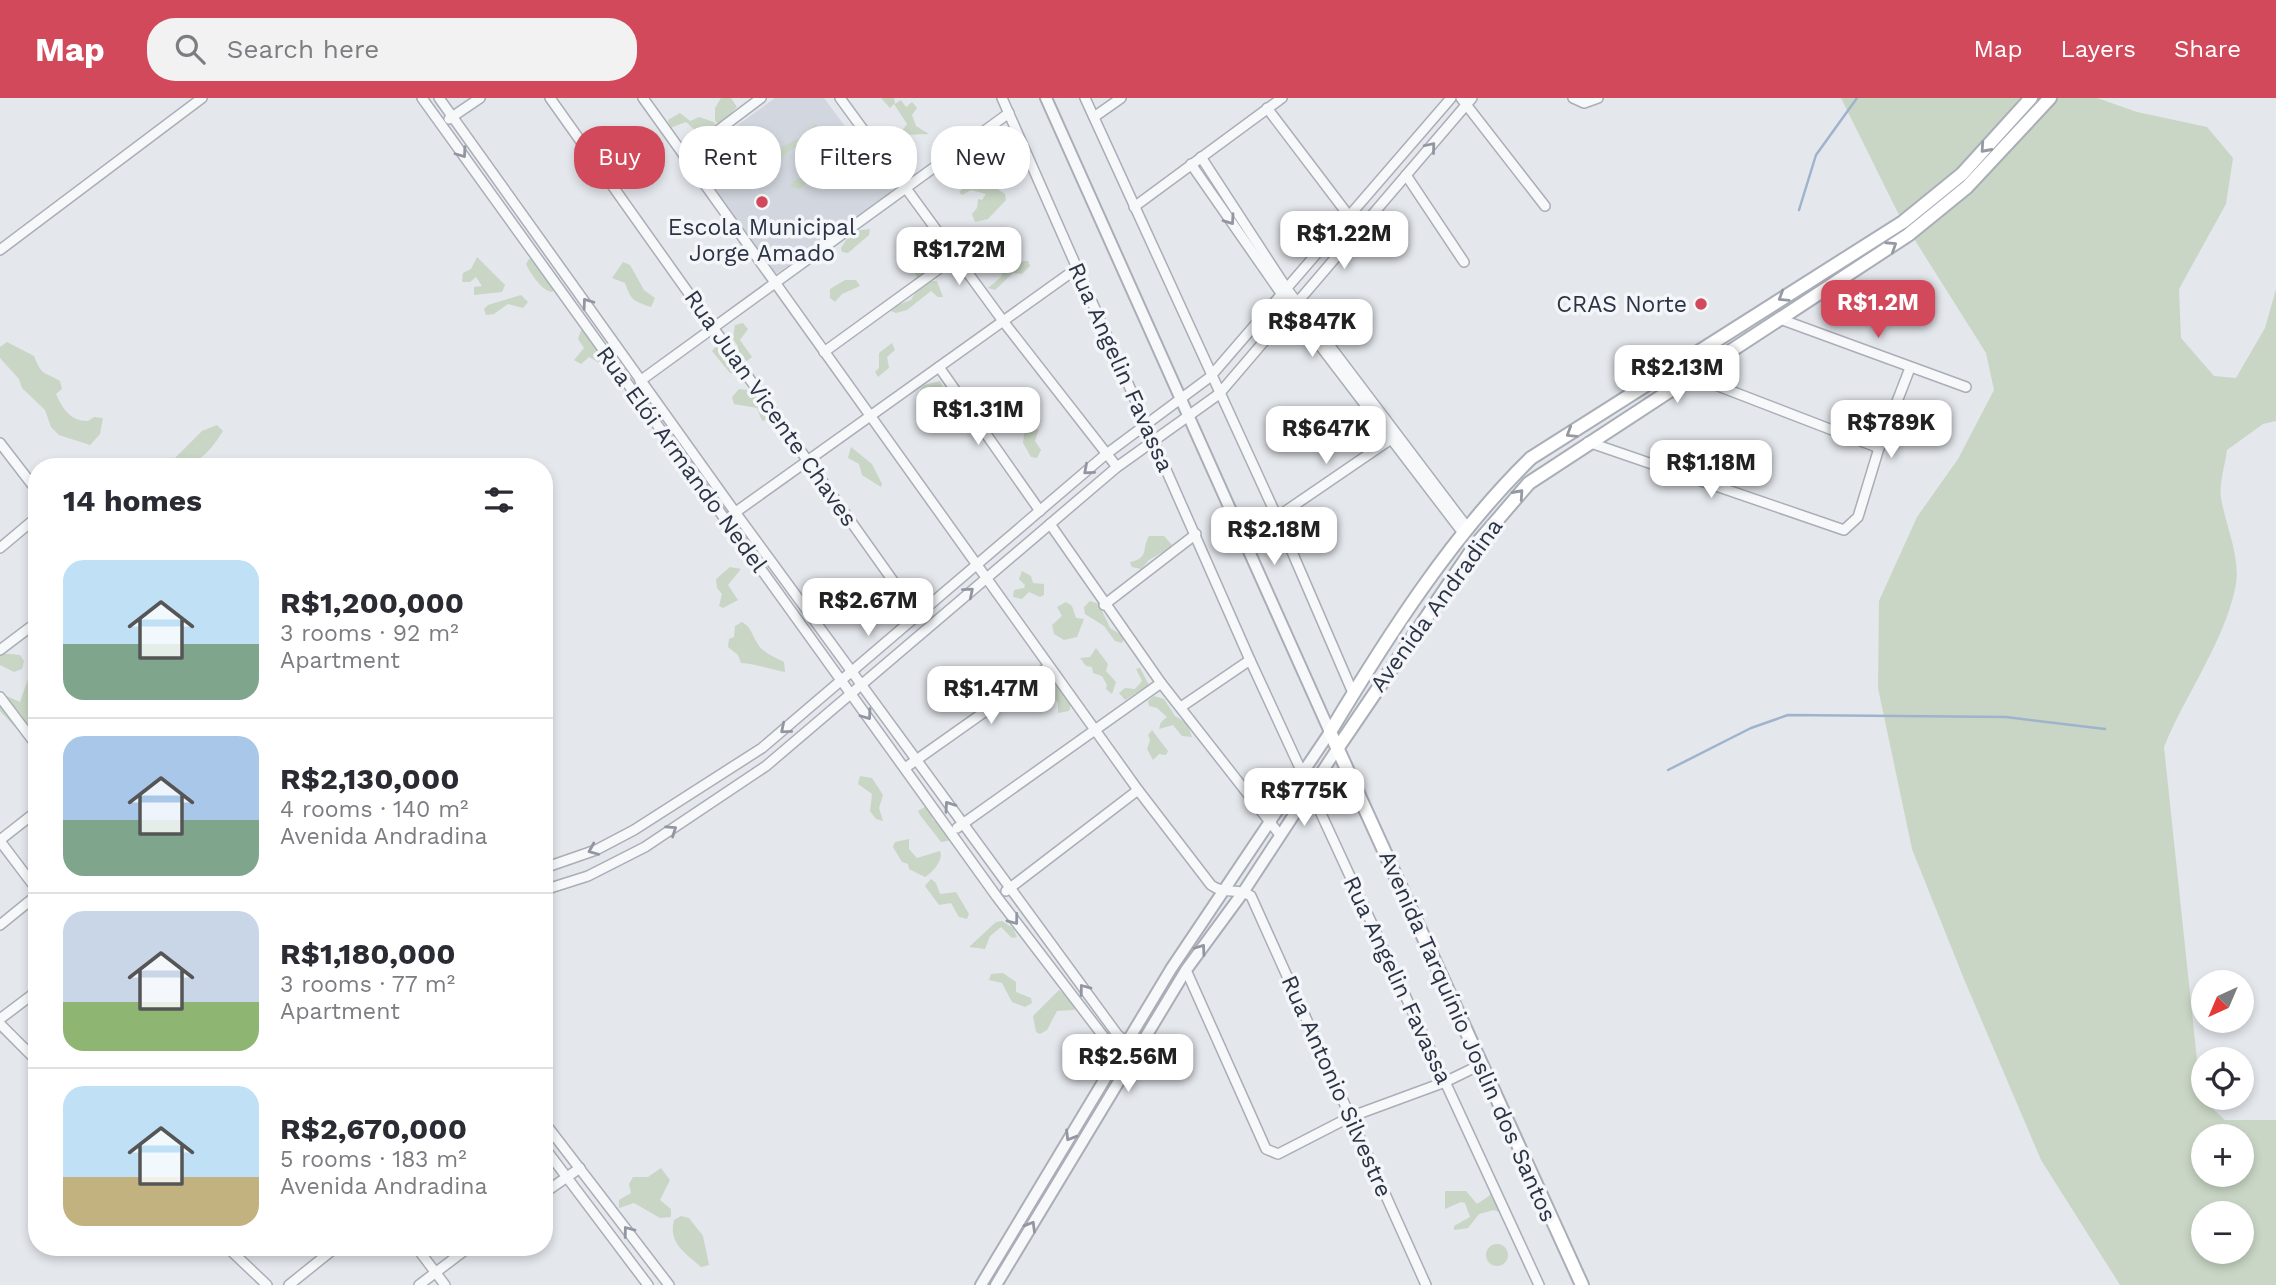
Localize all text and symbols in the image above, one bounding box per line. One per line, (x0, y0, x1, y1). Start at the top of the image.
search box (147, 18, 637, 81)
text: Map (35, 30, 105, 69)
icon: search (171, 30, 209, 68)
text: Search here (227, 34, 379, 64)
text: Map (1974, 35, 2022, 63)
text: Layers (2060, 35, 2136, 63)
text: Share (2174, 35, 2241, 63)
chip: Buy (574, 126, 665, 189)
chip: Rent (679, 126, 781, 189)
chip: Filters (795, 126, 917, 189)
chip: New (931, 126, 1030, 189)
one-way arrow (1981, 140, 1993, 153)
one-way arrow (1423, 142, 1435, 155)
one-way arrow (454, 145, 466, 158)
marker: Escola Municipal Jorge Amado (754, 194, 770, 210)
one-way arrow (1222, 212, 1234, 225)
pin: R$1.22M (1279, 212, 1409, 271)
place label: Escola Municipal Jorge Amado (668, 214, 856, 267)
text: R$1.22M (1296, 220, 1392, 247)
pin: R$1.72M (894, 228, 1024, 287)
text: R$1.72M (912, 236, 1006, 263)
one-way arrow (1884, 242, 1897, 255)
street label: Rua Angelin Favassa (1062, 258, 1179, 476)
pin: R$1.2M (1821, 280, 1935, 340)
street label: Rua Juan Vicente Chaves (679, 285, 863, 532)
one-way arrow (1778, 289, 1791, 302)
text: R$1.2M (1837, 289, 1919, 316)
place label: CRAS Norte (1556, 291, 1687, 318)
marker: CRAS Norte (1693, 296, 1709, 312)
one-way arrow (583, 299, 595, 311)
pin: R$847K (1255, 300, 1369, 359)
text: R$847K (1268, 308, 1356, 335)
street label: Rua Elói Armando Nedel (591, 341, 773, 578)
pin: R$2.13M (1612, 345, 1742, 405)
text: R$2.13M (1630, 354, 1724, 381)
pin: R$1.31M (913, 388, 1043, 447)
text: R$1.31M (932, 396, 1024, 423)
pin: R$789K (1834, 400, 1948, 460)
pin: R$647K (1269, 406, 1383, 466)
text: R$789K (1847, 409, 1935, 436)
text: R$647K (1282, 415, 1370, 442)
one-way arrow (1565, 424, 1578, 437)
pin: R$1.18M (1646, 440, 1776, 500)
text: R$1.18M (1666, 449, 1756, 476)
one-way arrow (1084, 462, 1097, 474)
icon: filters (480, 481, 518, 519)
text: 14 homes (63, 483, 202, 518)
one-way arrow (1511, 489, 1523, 502)
pin: R$2.18M (1209, 508, 1339, 567)
street label: Avenida Andradina (1364, 513, 1508, 697)
text: R$2.18M (1227, 516, 1321, 543)
pin: R$2.67M (803, 578, 933, 638)
text: R$1,200,000 (280, 585, 464, 620)
text: R$2.67M (818, 587, 918, 614)
icon: home (119, 588, 203, 672)
one-way arrow (961, 588, 974, 600)
text: 3 rooms · 92 m² (280, 620, 459, 647)
text: Apartment (280, 647, 400, 674)
pin: R$1.47M (926, 666, 1056, 726)
text: R$1.47M (943, 675, 1039, 702)
one-way arrow (859, 708, 871, 720)
one-way arrow (780, 721, 793, 733)
text: R$2,130,000 (280, 761, 460, 796)
icon: home (119, 764, 203, 848)
pin: R$775K (1247, 768, 1361, 828)
text: R$775K (1260, 777, 1348, 804)
text: 4 rooms · 140 m² (280, 796, 468, 823)
one-way arrow (945, 801, 957, 814)
text: Avenida Andradina (280, 823, 488, 850)
one-way arrow (664, 825, 677, 838)
one-way arrow (588, 842, 600, 856)
street label: Avenida Tarquínio Joslin dos Santos (1373, 847, 1562, 1226)
street label: Rua Angelin Favassa (1338, 872, 1458, 1088)
one-way arrow (1006, 912, 1019, 925)
text: R$1,180,000 (280, 936, 456, 971)
icon: home (119, 939, 203, 1023)
one-way arrow (1193, 944, 1205, 957)
north arrow (2191, 970, 2254, 1032)
map controls (2191, 970, 2254, 1264)
text: 3 rooms · 77 m² (280, 971, 455, 998)
street label: Rua Antonio Silvestre (1275, 971, 1398, 1201)
one-way arrow (1079, 985, 1092, 997)
text: Apartment (280, 998, 400, 1025)
pin: R$2.56M (1063, 1034, 1193, 1094)
text: R$2.56M (1078, 1043, 1178, 1070)
button: locate (2191, 1047, 2254, 1110)
text: R$2,670,000 (280, 1111, 467, 1146)
icon: home (119, 1114, 203, 1198)
button: + (2191, 1124, 2254, 1187)
one-way arrow (1065, 1128, 1078, 1141)
text: 5 rooms · 183 m² (280, 1146, 467, 1173)
text: Avenida Andradina (280, 1173, 488, 1200)
button: − (2191, 1201, 2254, 1264)
one-way arrow (1022, 1221, 1035, 1234)
one-way arrow (623, 1226, 636, 1238)

